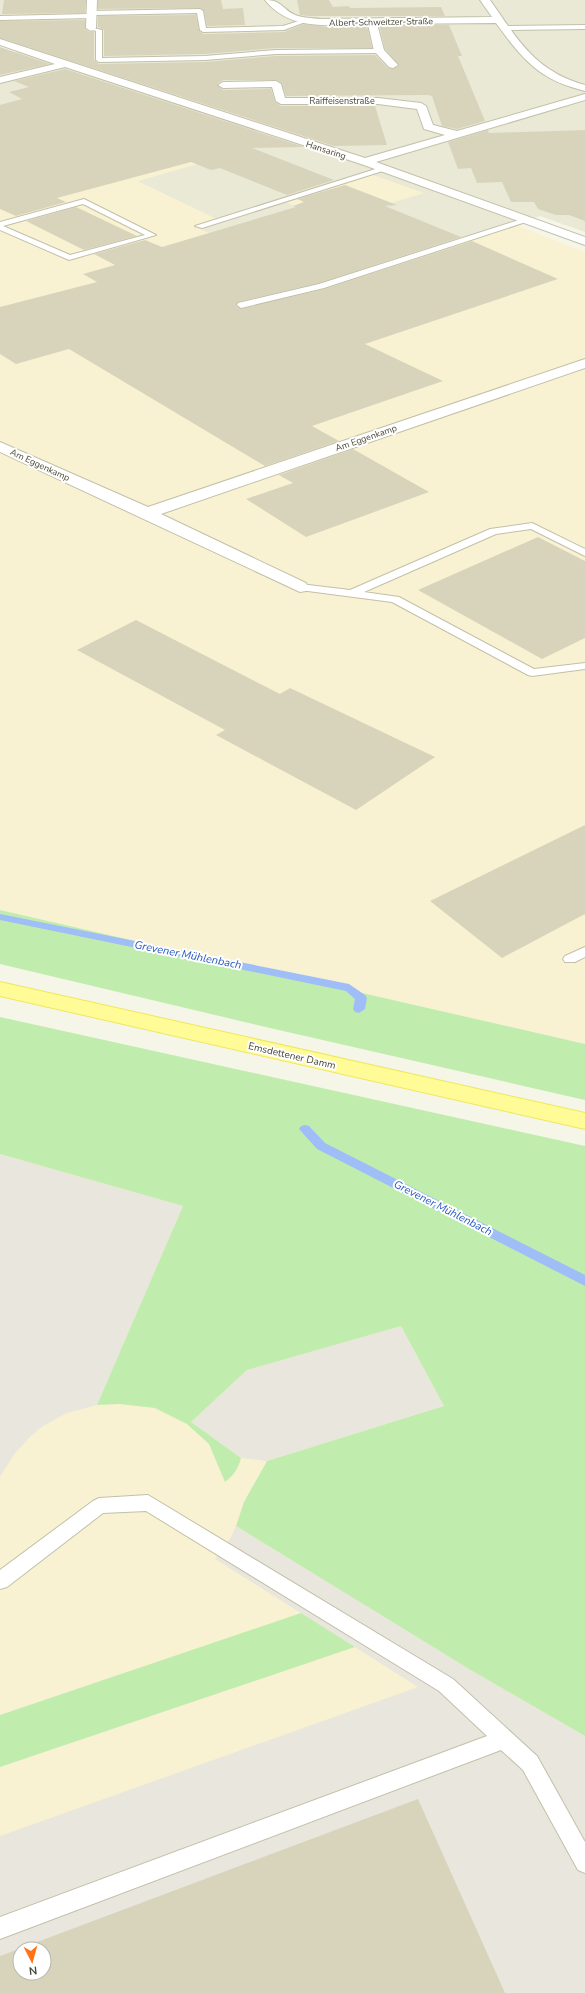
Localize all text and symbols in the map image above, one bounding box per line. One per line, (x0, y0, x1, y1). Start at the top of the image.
street label: Albert-Schweitzer-Straße (329, 15, 433, 29)
street label: Raiffeisenstraße (309, 95, 375, 107)
street label: Hansaring (304, 138, 348, 162)
street label: Am Eggenkamp (334, 422, 398, 454)
street label: Am Eggenkamp (8, 446, 72, 484)
water label: Grevener Mühlenbach (133, 937, 243, 973)
street label: Emsdettener Damm (247, 1039, 337, 1073)
water label: Grevener Mühlenbach (391, 1177, 495, 1239)
north arrow (12, 1941, 52, 1981)
text: N (28, 1963, 38, 1978)

